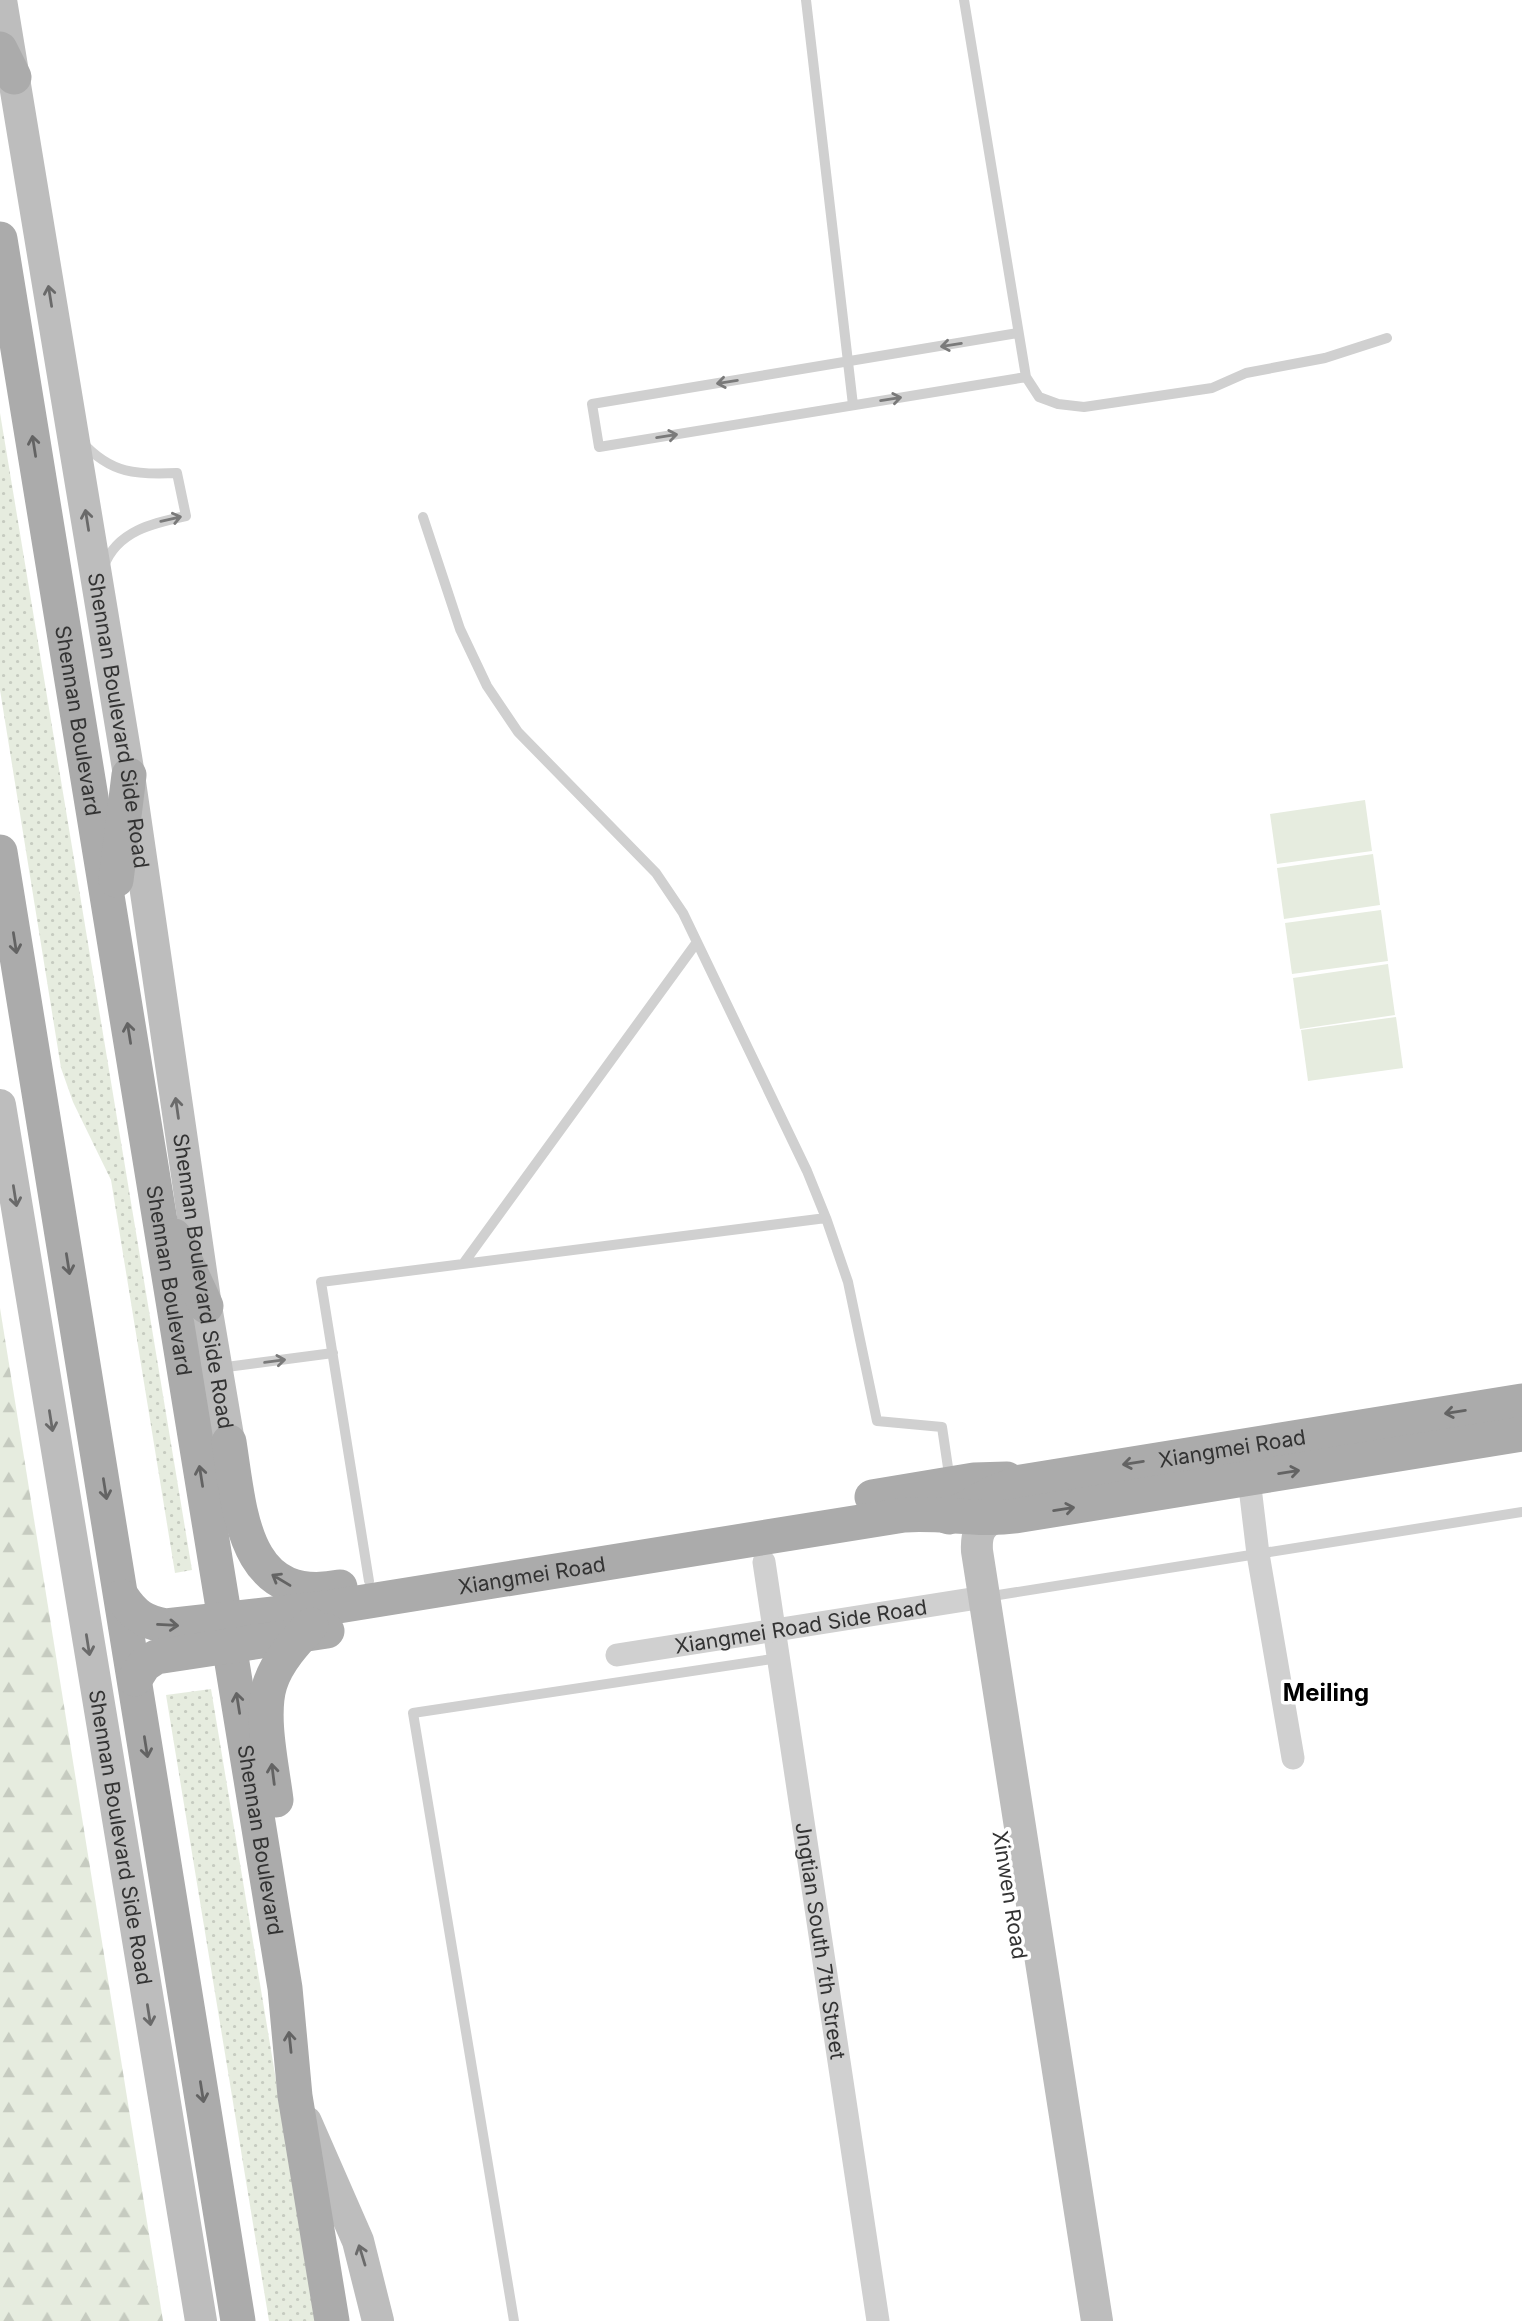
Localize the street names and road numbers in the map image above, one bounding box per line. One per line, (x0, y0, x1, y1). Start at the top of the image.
street label: Shennan Boulevard Side Road (83, 571, 155, 870)
street label: Shennan Boulevard (51, 624, 106, 818)
street label: Shennan Boulevard Side Road (169, 1131, 239, 1431)
street label: Shennan Boulevard (142, 1183, 198, 1377)
street label: Xiangmei Road (1157, 1424, 1308, 1472)
street label: Xiangmei Road (456, 1551, 607, 1599)
street label: Xiangmei Road Side Road (673, 1594, 929, 1658)
street label: Shennan Boulevard Side Road (84, 1688, 158, 1987)
street label: Shennan Boulevard (233, 1743, 289, 1937)
street label: Jngtian South 7th Street (791, 1820, 851, 2061)
street label: Xinwen Road (987, 1829, 1033, 1961)

